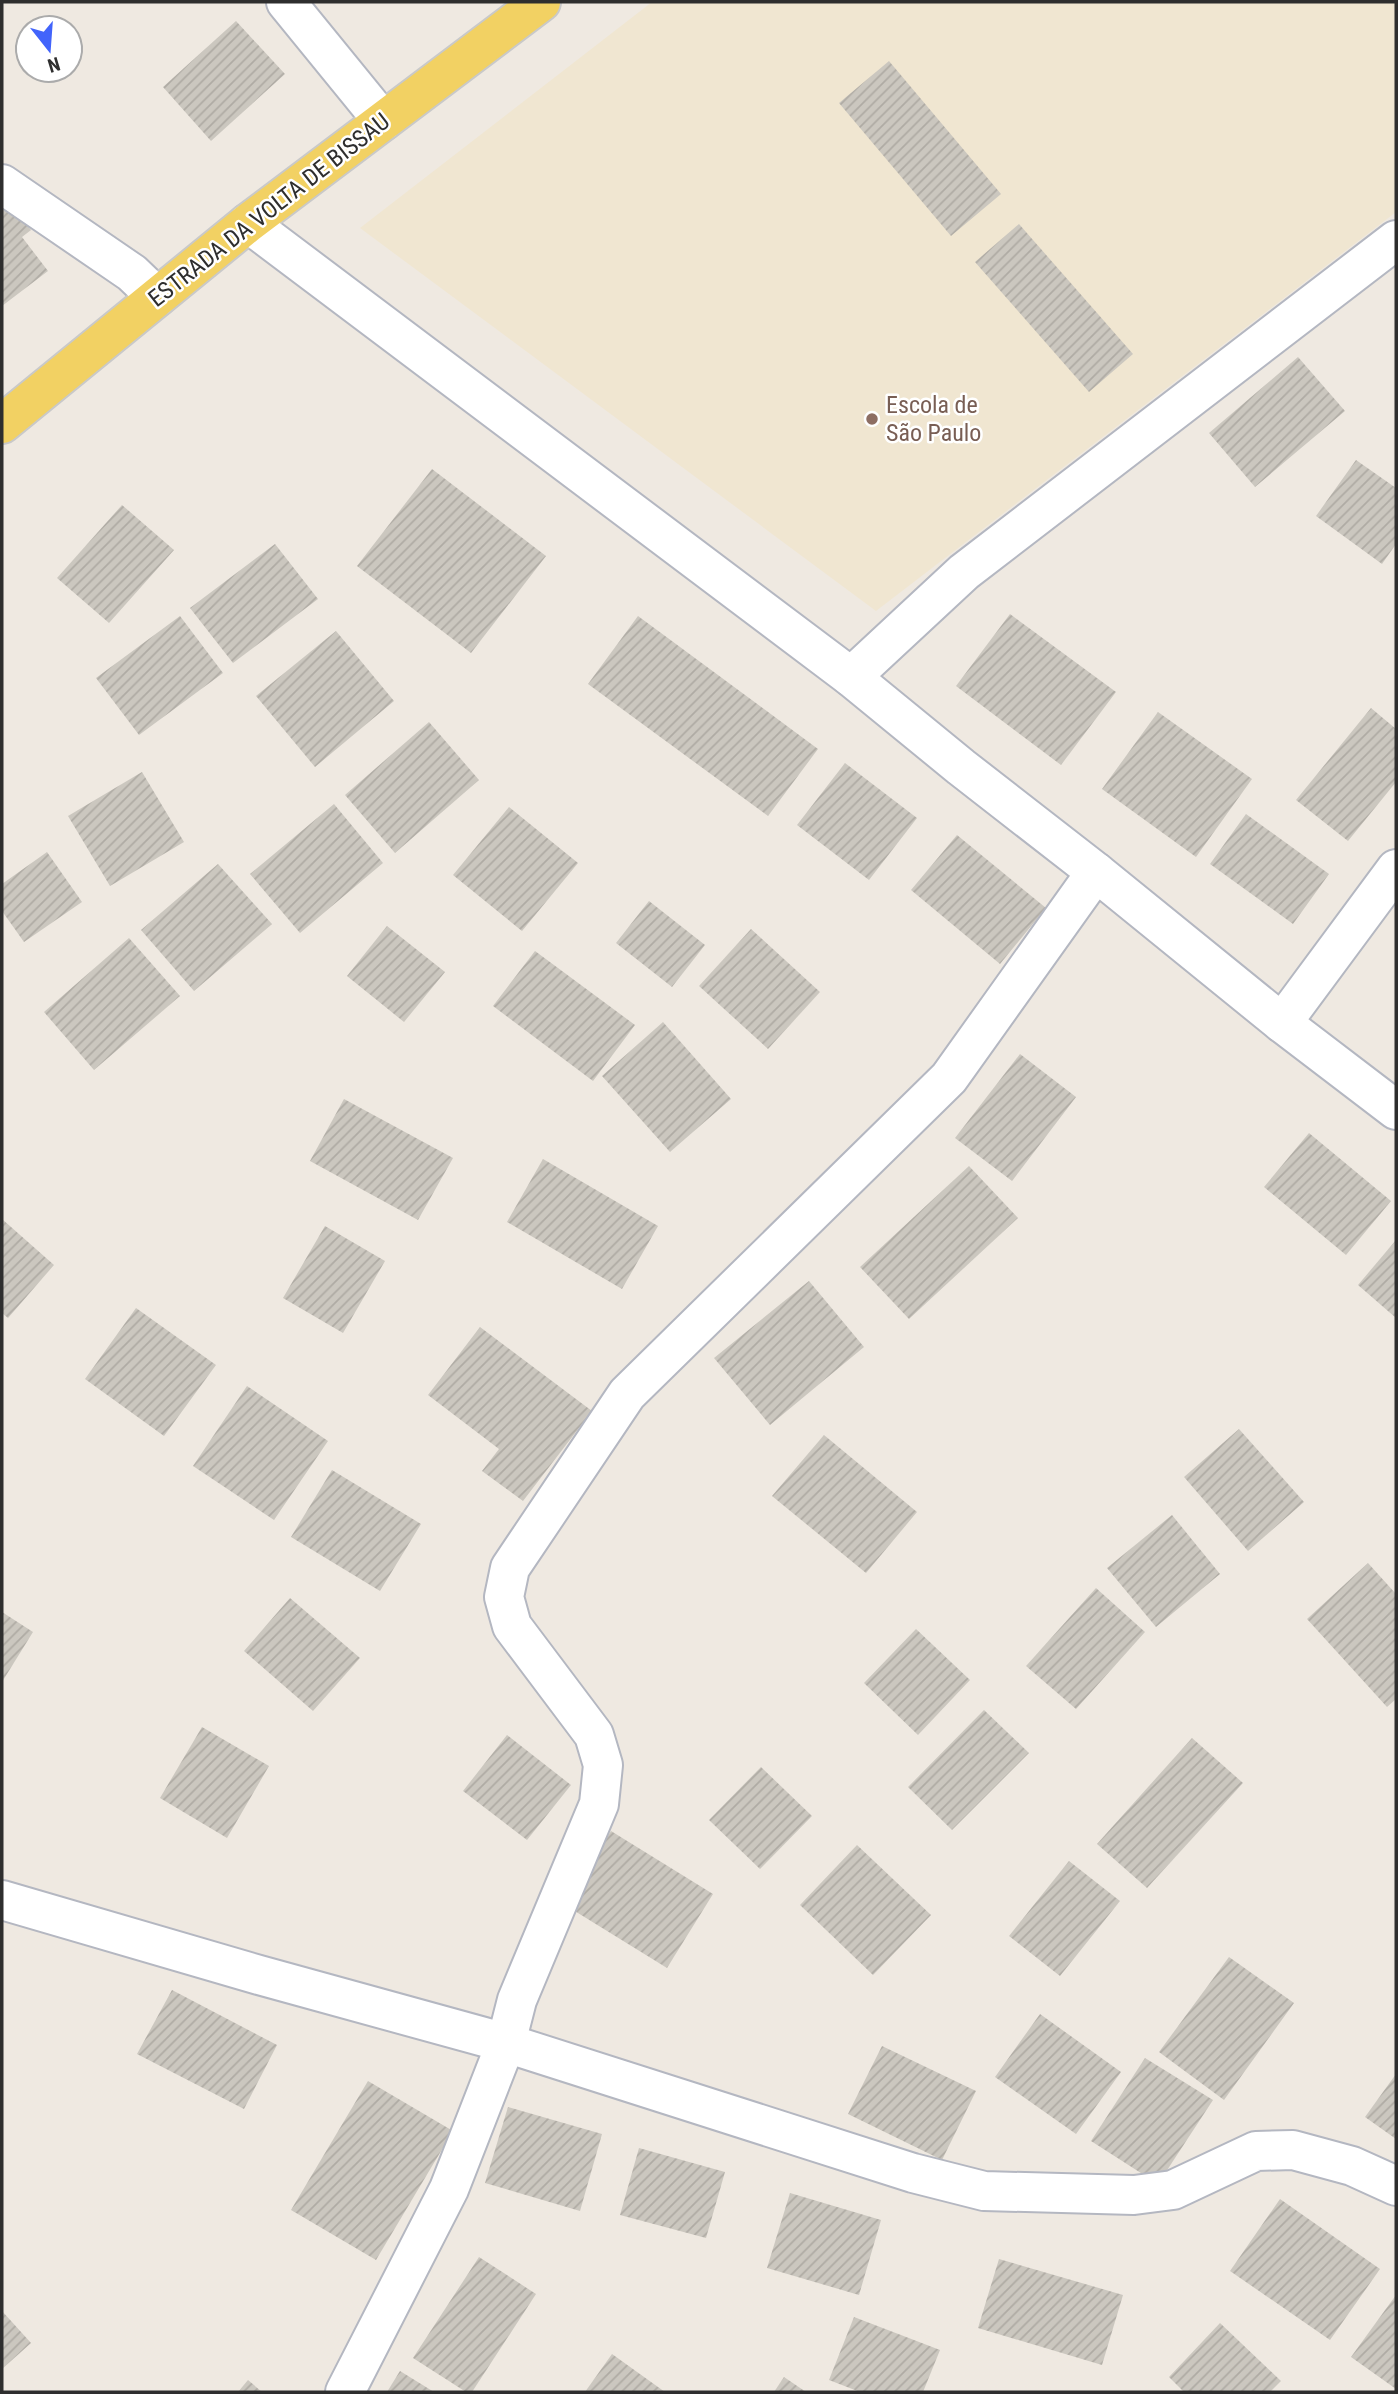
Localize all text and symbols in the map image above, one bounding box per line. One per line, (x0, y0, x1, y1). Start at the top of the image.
north arrow (14, 14, 84, 84)
text: N (45, 52, 63, 77)
street label: ESTRADA DA VOLTA DE BISSAU (143, 107, 395, 313)
place label: Escola de São Paulo (886, 391, 981, 447)
marker: Escola de São Paulo (864, 411, 880, 427)

